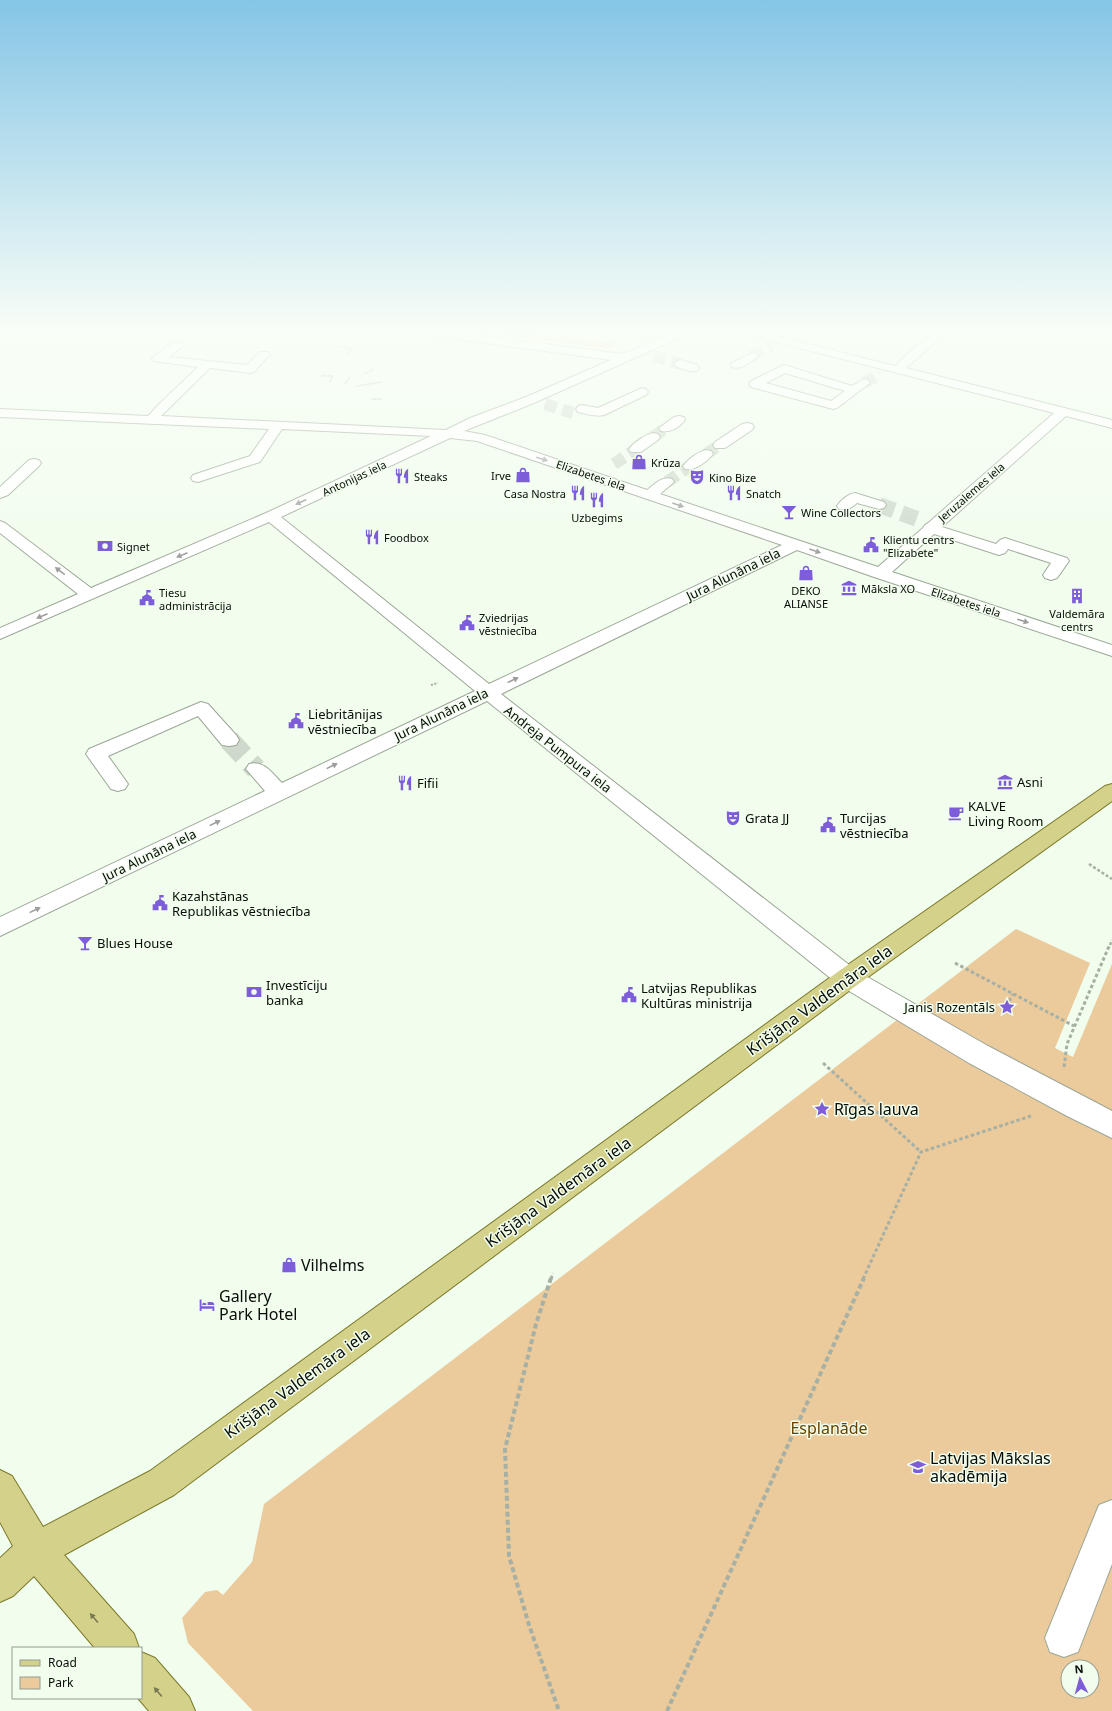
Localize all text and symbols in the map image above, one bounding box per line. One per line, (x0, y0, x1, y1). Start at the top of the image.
shop icon: Krūza (630, 453, 648, 471)
place label: Krūza (651, 455, 681, 470)
one-way arrow (536, 456, 548, 462)
street label: Elizabetes iela (554, 456, 628, 494)
street label: Antonijas iela (319, 457, 389, 499)
street label: Jeruzalemes iela (934, 459, 1007, 526)
shop icon: Irve (514, 466, 532, 484)
restaurant icon: Steaks (393, 467, 411, 485)
place label: Irve (491, 468, 511, 483)
theatre icon: Kino Bize (688, 468, 706, 486)
place label: Steaks (414, 469, 448, 484)
place label: Kino Bize (709, 470, 756, 485)
restaurant icon: Casa Nostra (569, 484, 587, 502)
restaurant icon: Snatch (725, 484, 743, 502)
place label: Casa Nostra (504, 486, 566, 501)
place label: Snatch (746, 486, 781, 501)
restaurant icon: Uzbegims (588, 491, 606, 509)
one-way arrow (295, 500, 307, 506)
one-way arrow (673, 502, 685, 508)
bar icon: Wine Collectors (780, 503, 798, 521)
place label: Wine Collectors (801, 505, 881, 520)
place label: Uzbegims (571, 510, 623, 525)
restaurant icon: Foodbox (363, 528, 381, 546)
place label: Foodbox (384, 530, 429, 545)
place label: Klientu centrs "Elizabete" (883, 532, 954, 560)
public building icon: Klientu centrs "Elizabete" (862, 536, 880, 554)
bank icon: Signet (96, 537, 114, 555)
place label: Signet (117, 539, 150, 554)
street label: Jura Alunāna iela (681, 543, 783, 605)
one-way arrow (809, 549, 821, 555)
one-way arrow (177, 552, 188, 558)
shop icon: DEKO ALIANSE (797, 564, 815, 582)
one-way arrow (54, 566, 65, 575)
museum icon: Māksla XO (840, 579, 858, 597)
place label: Māksla XO (861, 581, 915, 596)
place label: DEKO ALIANSE (784, 583, 828, 611)
street label: Elizabetes iela (929, 584, 1003, 620)
place label: Tiesu administrācija (159, 585, 232, 613)
building icon: Valdemāra centrs (1068, 587, 1086, 605)
public building icon: Tiesu administrācija (138, 589, 156, 607)
place label: Valdemāra centrs (1049, 606, 1105, 634)
place label: Zviedrijas vēstniecība (479, 610, 537, 638)
one-way arrow (36, 613, 47, 619)
public building icon: Zviedrijas vēstniecība (458, 614, 476, 632)
one-way arrow (1017, 618, 1029, 624)
one-way arrow (507, 677, 518, 683)
street label: Jura Alunāna iela (389, 683, 491, 745)
street label: Andreja Pumpura iela (500, 701, 616, 797)
place label: Liebritānijas vēstniecība (308, 705, 382, 738)
public building icon: Liebritānijas vēstniecība (287, 712, 305, 730)
one-way arrow (327, 763, 338, 769)
museum icon: Asni (996, 773, 1014, 791)
place label: Asni (1017, 773, 1043, 791)
restaurant icon: Fifii (396, 774, 414, 792)
place label: Fifii (417, 774, 438, 792)
place label: KALVE Living Room (968, 797, 1044, 830)
cafe icon: KALVE Living Room (947, 804, 965, 822)
theatre icon: Grata JJ (724, 809, 742, 827)
place label: Grata JJ (745, 809, 789, 827)
place label: Turcijas vēstniecība (840, 809, 908, 842)
public building icon: Turcijas vēstniecība (819, 816, 837, 834)
one-way arrow (210, 820, 221, 826)
street label: Jura Alunāna iela (97, 824, 199, 886)
place label: Kazahstānas Republikas vēstniecība (172, 887, 310, 920)
public building icon: Kazahstānas Republikas vēstniecība (151, 894, 169, 912)
one-way arrow (29, 907, 41, 913)
bar icon: Blues House (76, 934, 94, 952)
place label: Blues House (97, 934, 173, 952)
street label: Krišjāņa Valdemāra iela (742, 940, 896, 1060)
place label: Investīciju banka (266, 976, 328, 1009)
place label: Latvijas Republikas Kultūras ministrija (641, 979, 757, 1012)
bank icon: Investīciju banka (245, 983, 263, 1001)
public building icon: Latvijas Republikas Kultūras ministrija (620, 986, 638, 1004)
place label: Janis Rozentāls (902, 998, 995, 1016)
place icon: Janis Rozentāls (998, 998, 1016, 1016)
place label: Rīgas lauva (834, 1098, 919, 1120)
place icon: Rīgas lauva (813, 1100, 831, 1118)
street label: Krišjāņa Valdemāra iela (481, 1132, 635, 1252)
place label: Vilhelms (301, 1254, 365, 1276)
shop icon: Vilhelms (280, 1256, 298, 1274)
place label: Gallery Park Hotel (219, 1285, 297, 1325)
hotel icon: Gallery Park Hotel (198, 1296, 216, 1314)
street label: Krišjāņa Valdemāra iela (220, 1323, 374, 1443)
park label: Esplanāde (790, 1417, 868, 1439)
place label: Latvijas Mākslas akadēmija (930, 1447, 1051, 1487)
school or university icon: Latvijas Mākslas akadēmija (909, 1458, 927, 1476)
one-way arrow (90, 1613, 99, 1624)
legend (12, 1647, 142, 1699)
text: Road (48, 1654, 77, 1671)
north arrow (1060, 1659, 1100, 1699)
text: N (1074, 1661, 1084, 1676)
text: Park (48, 1674, 74, 1691)
one-way arrow (154, 1687, 163, 1696)

